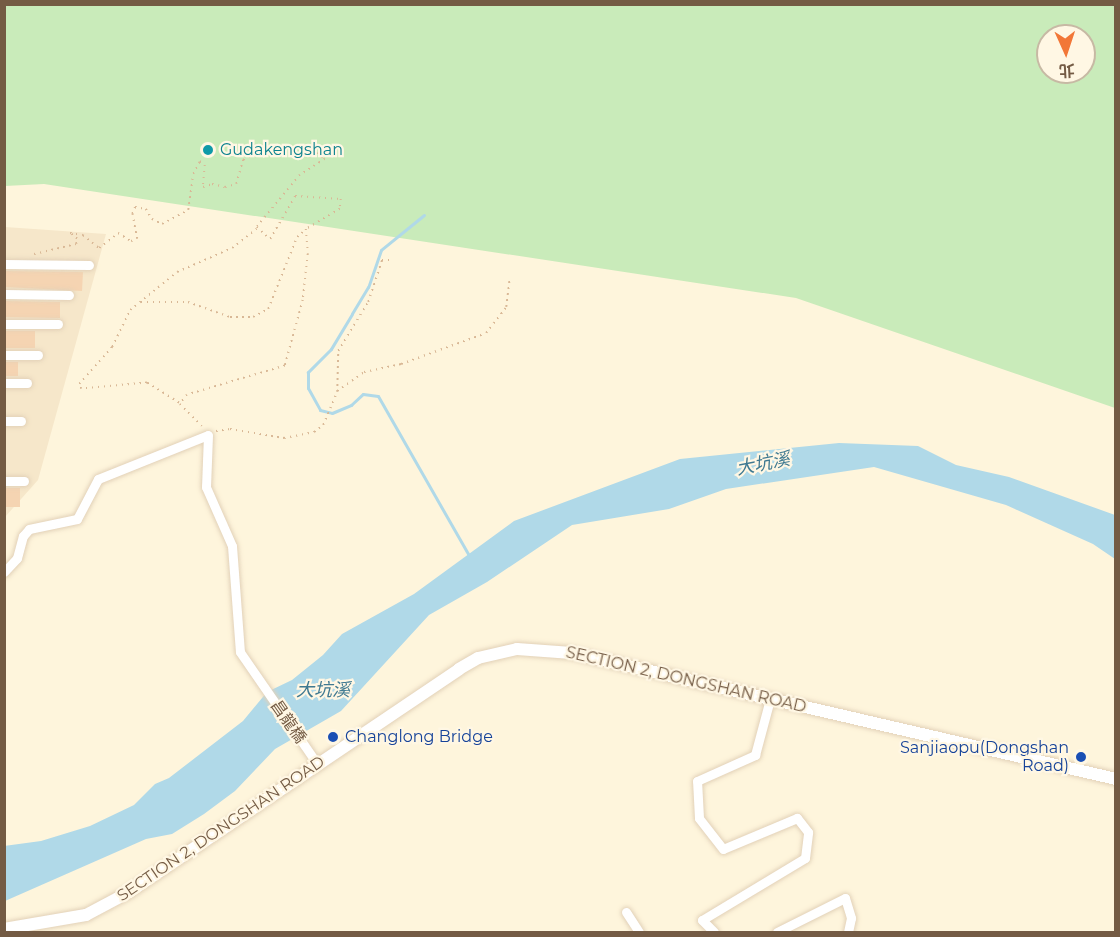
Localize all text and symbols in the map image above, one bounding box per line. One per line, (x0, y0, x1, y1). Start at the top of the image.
north arrow (1036, 24, 1096, 84)
text: 北 (1058, 61, 1075, 80)
place label: Gudakengshan (220, 140, 343, 160)
marker: Gudakengshan (201, 143, 215, 157)
water label: 大坑溪 (734, 448, 792, 480)
street label: SECTION 2, DONGSHAN ROAD (564, 643, 808, 717)
water label: 大坑溪 (296, 679, 350, 701)
street label: 昌龍橋 (266, 697, 310, 747)
place label: Changlong Bridge (345, 727, 493, 747)
marker: Changlong Bridge (326, 730, 340, 744)
place label: Sanjiaopu(Dongshan Road) (900, 738, 1069, 776)
marker: Sanjiaopu(Dongshan Road) (1074, 750, 1088, 764)
street label: SECTION 2, DONGSHAN ROAD (114, 752, 328, 906)

